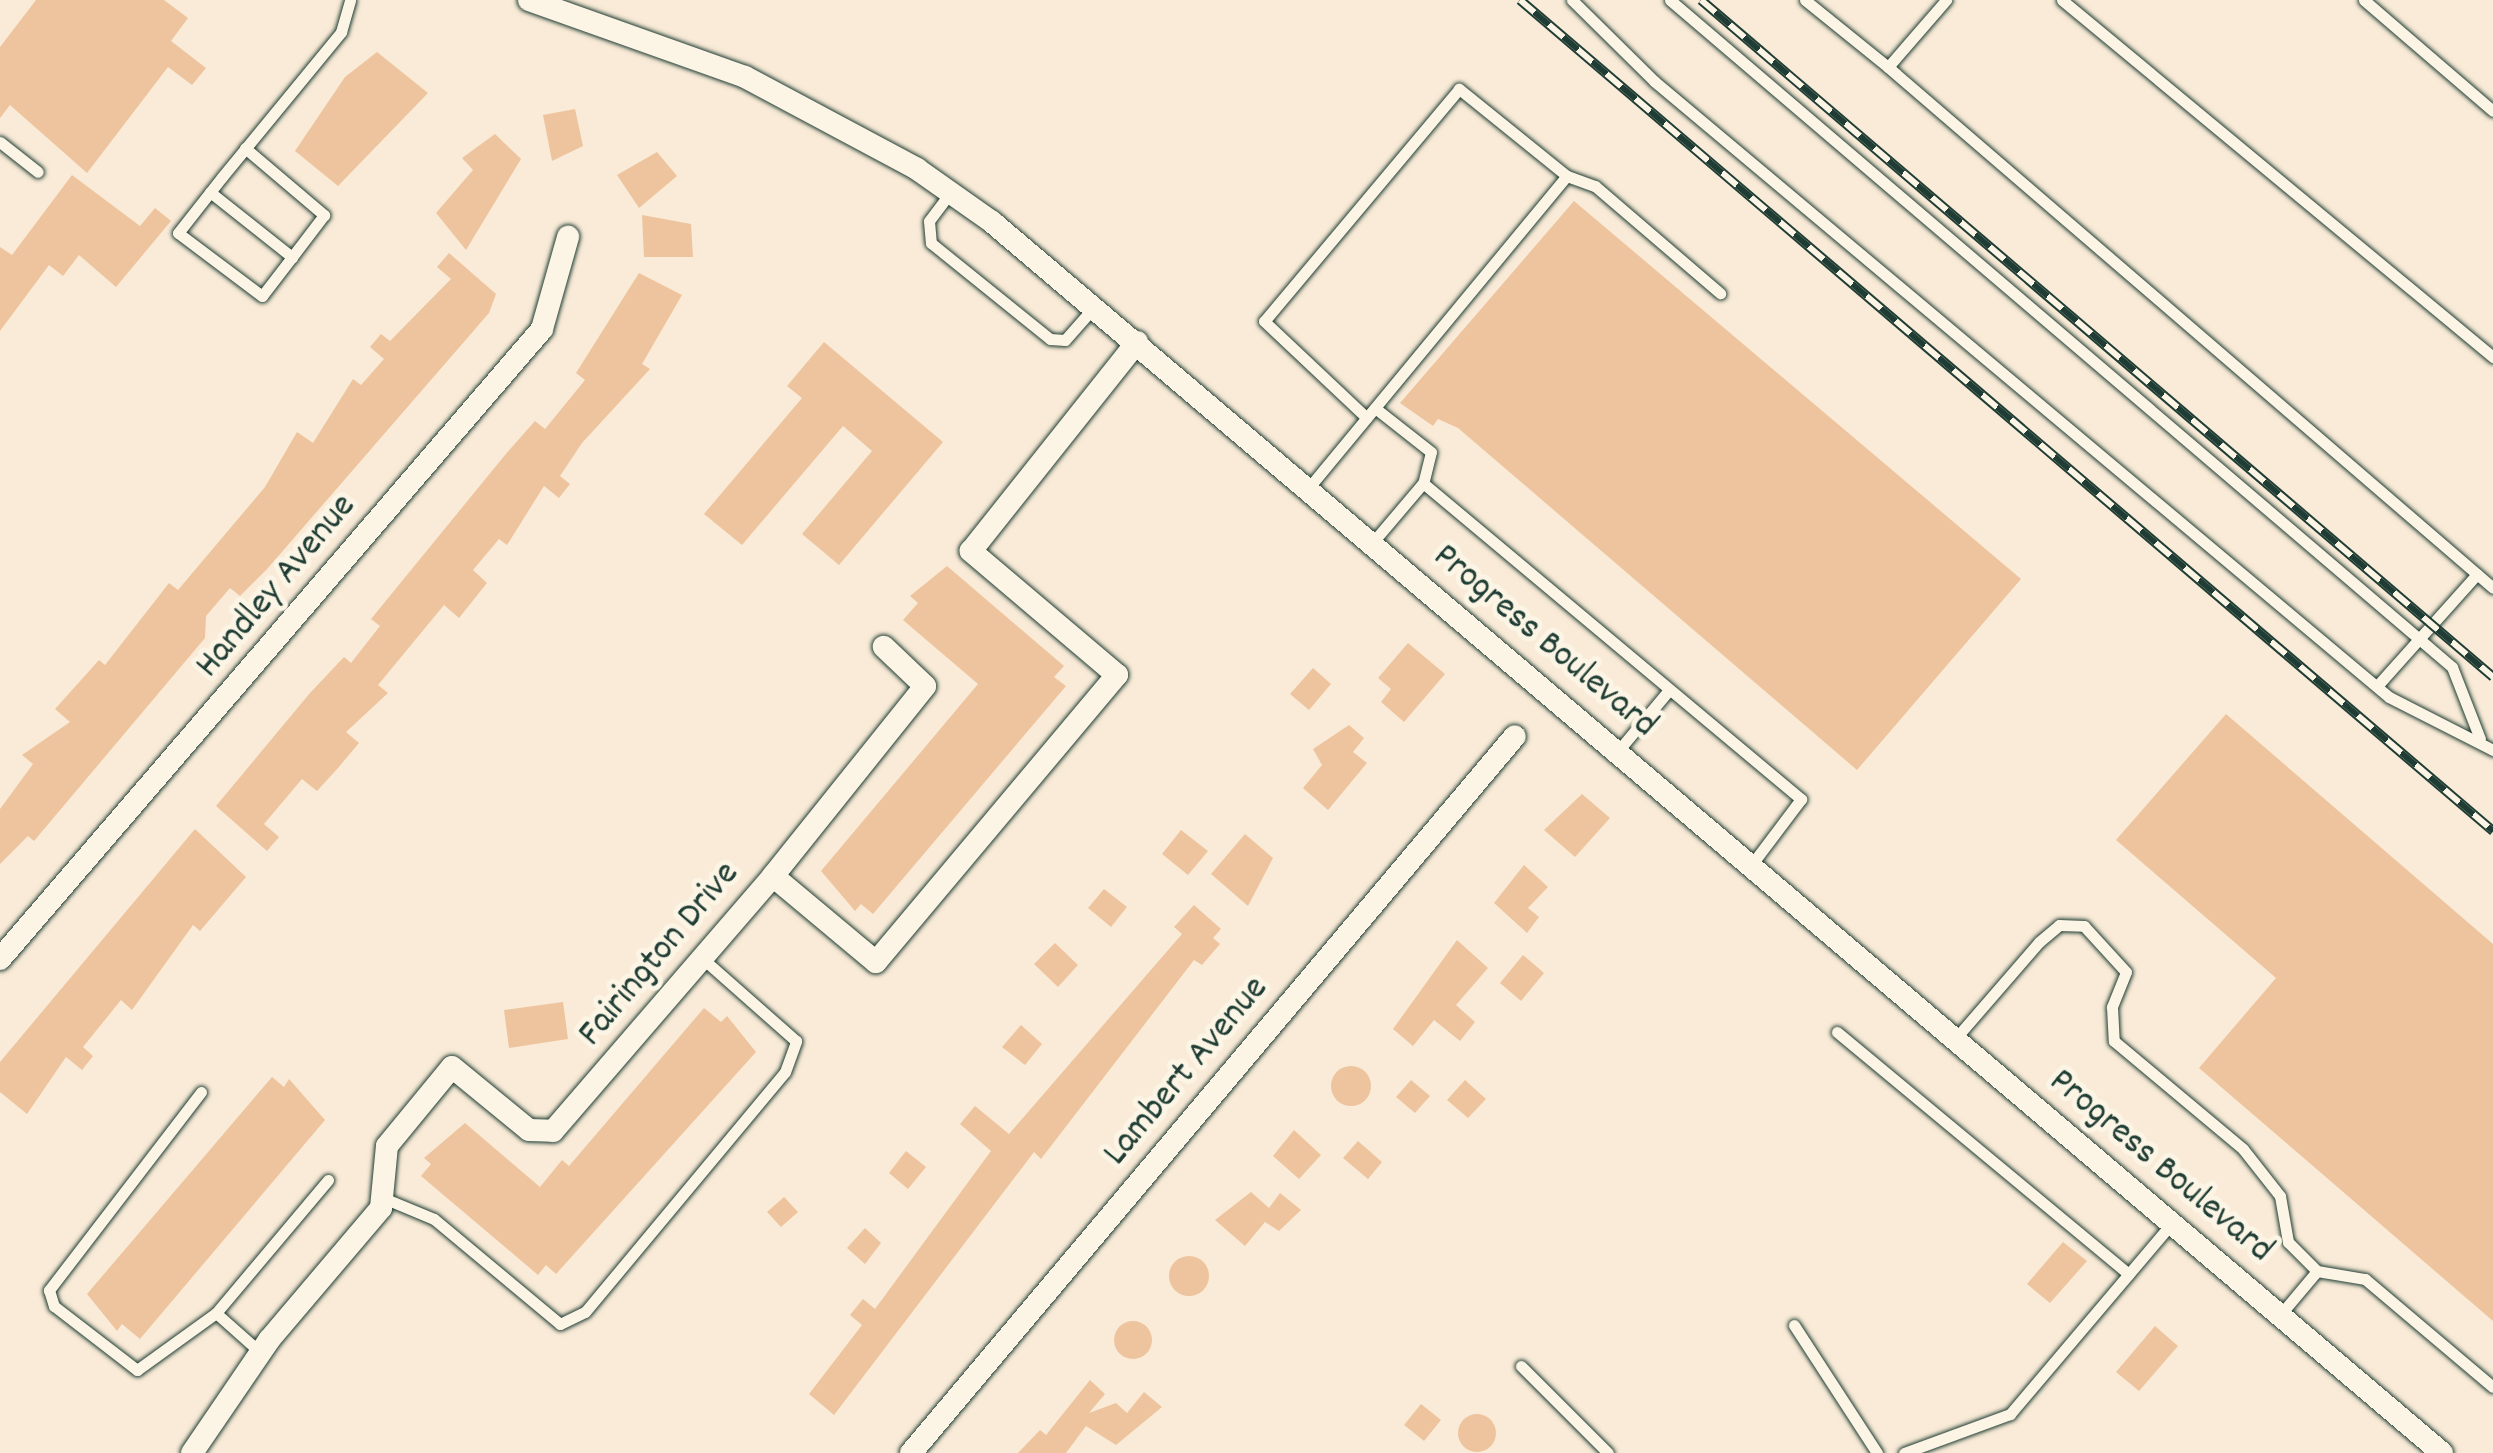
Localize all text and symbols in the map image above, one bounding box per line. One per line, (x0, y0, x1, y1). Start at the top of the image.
street label: Handley Avenue (187, 486, 367, 688)
street label: Progress Boulevard (1422, 535, 1666, 749)
street label: Fairington Drive (569, 853, 751, 1057)
street label: Lambert Avenue (1095, 968, 1279, 1176)
street label: Progress Boulevard (2038, 1060, 2282, 1274)

